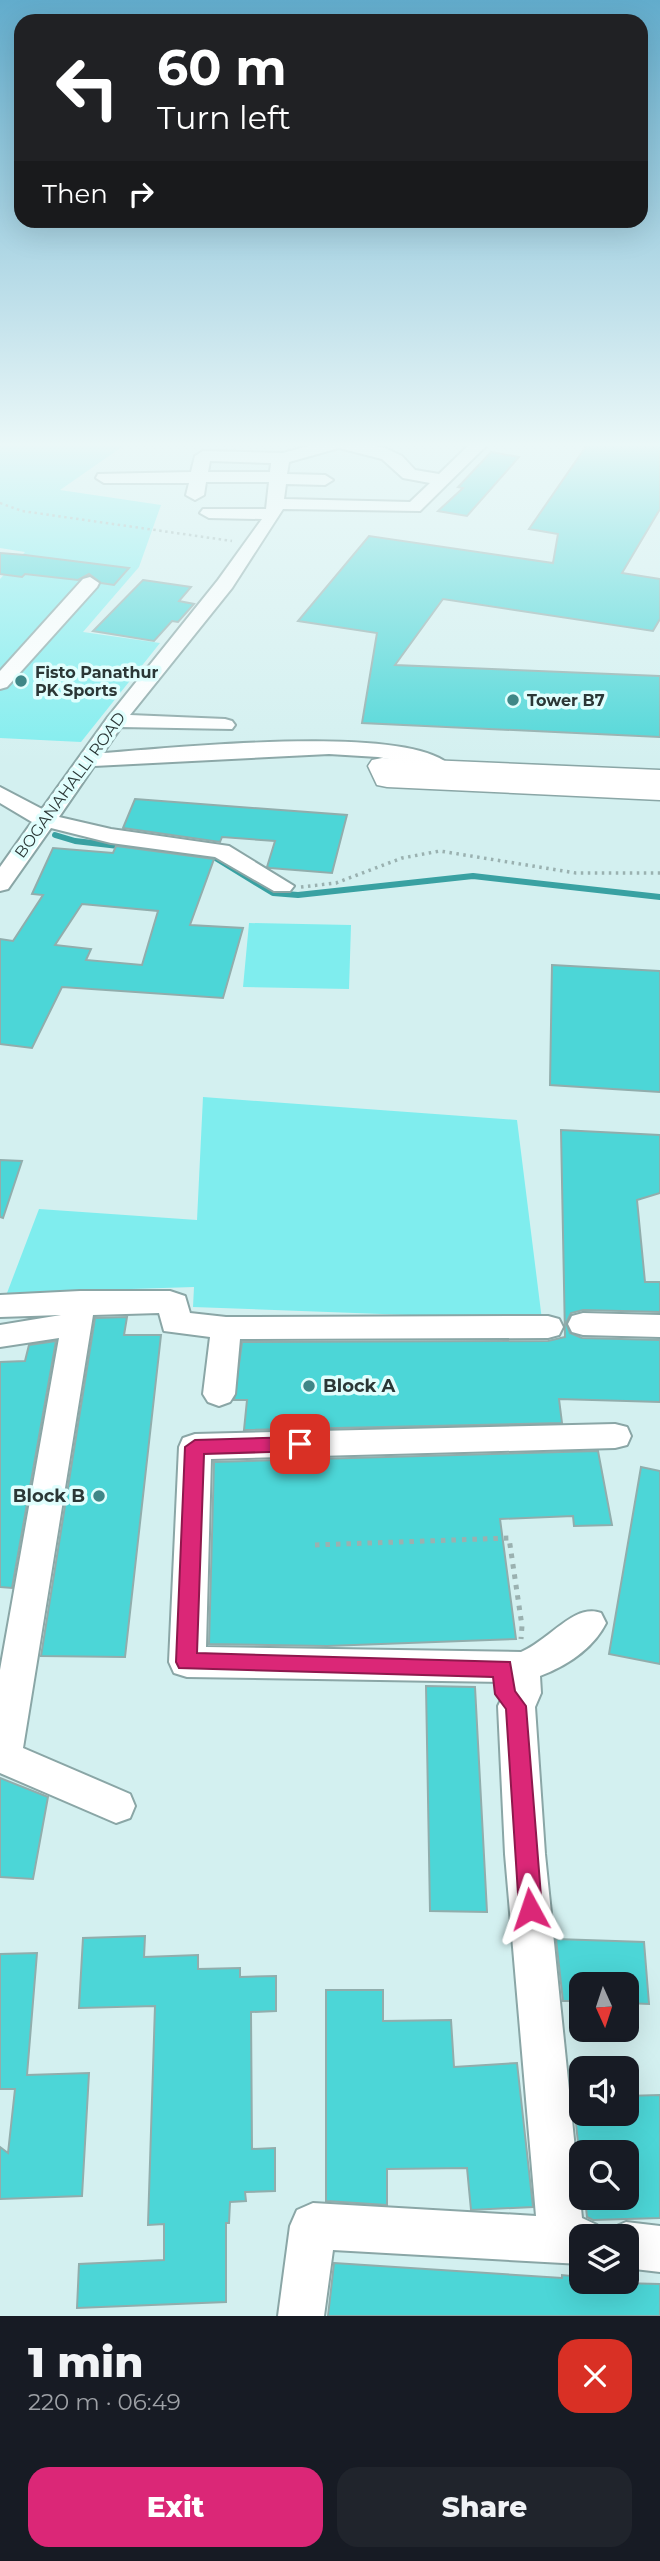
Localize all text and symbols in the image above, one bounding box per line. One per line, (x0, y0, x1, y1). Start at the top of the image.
text: 60 m (157, 38, 287, 97)
icon: left (42, 42, 133, 133)
text: Turn left (157, 98, 291, 137)
icon: right (122, 175, 160, 213)
text: Then (42, 178, 108, 210)
place label: Fisto Panathur PK Sports (35, 663, 159, 700)
marker: Fisto Panathur PK Sports (13, 673, 29, 689)
place label: Tower B7 (527, 691, 605, 710)
marker: Tower B7 (505, 692, 521, 708)
street label: BOGANAHALLI ROAD (11, 708, 129, 862)
place label: Block A (323, 1375, 395, 1397)
marker: Block A (301, 1378, 317, 1394)
pin (270, 1414, 330, 1474)
icon: arrive (281, 1425, 319, 1463)
place label: Block B (13, 1485, 85, 1507)
marker: Block B (91, 1488, 107, 1504)
position arrow (493, 1872, 567, 1946)
north arrow (569, 1972, 639, 2042)
map controls (569, 1972, 639, 2294)
button: sound (569, 2056, 639, 2126)
button: search (569, 2140, 639, 2210)
button: layers (569, 2224, 639, 2294)
text: 1 min (28, 2336, 144, 2388)
button: close (558, 2339, 632, 2413)
text: 220 m · 06:49 (28, 2388, 181, 2416)
button: Exit (28, 2467, 323, 2547)
button: Share (337, 2467, 632, 2547)

